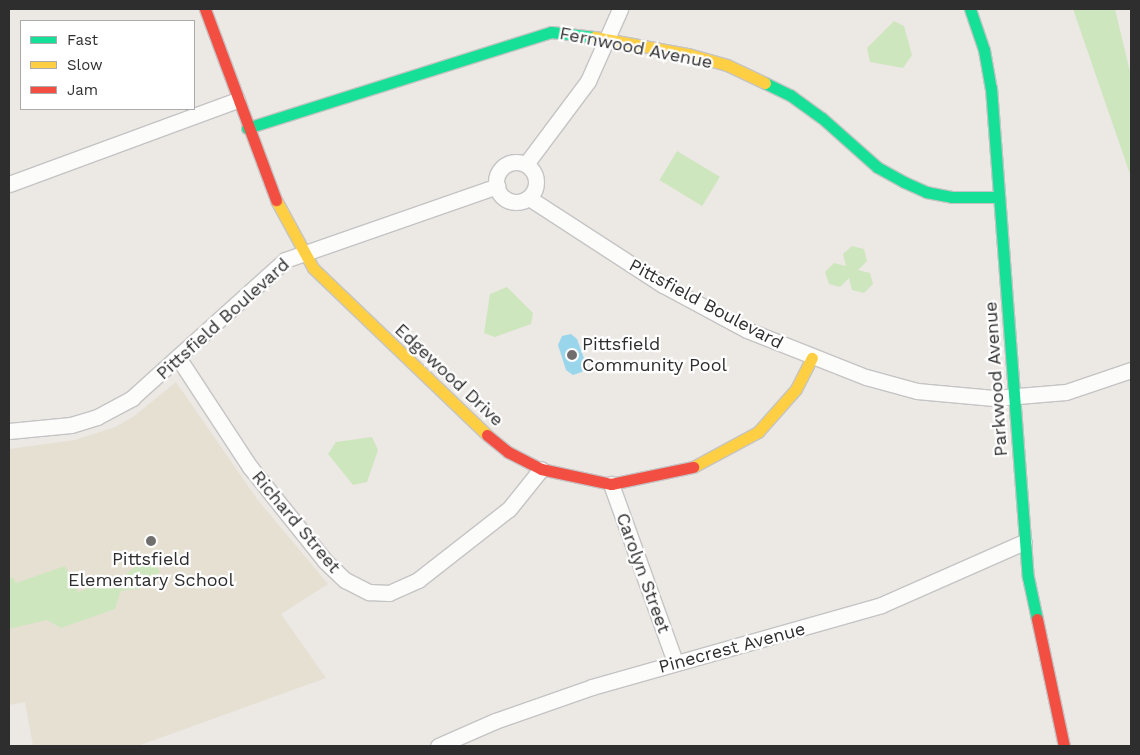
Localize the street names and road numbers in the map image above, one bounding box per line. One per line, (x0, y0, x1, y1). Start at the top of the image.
street label: Fernwood Avenue (557, 22, 715, 74)
street label: Pittsfield Boulevard (152, 254, 294, 384)
street label: Pittsfield Boulevard (625, 254, 787, 354)
street label: Parkwood Avenue (980, 300, 1012, 458)
street label: Edgewood Drive (390, 319, 508, 431)
street label: Richard Street (247, 467, 345, 577)
street label: Carolyn Street (611, 510, 675, 636)
street label: Pinecrest Avenue (656, 618, 808, 678)

